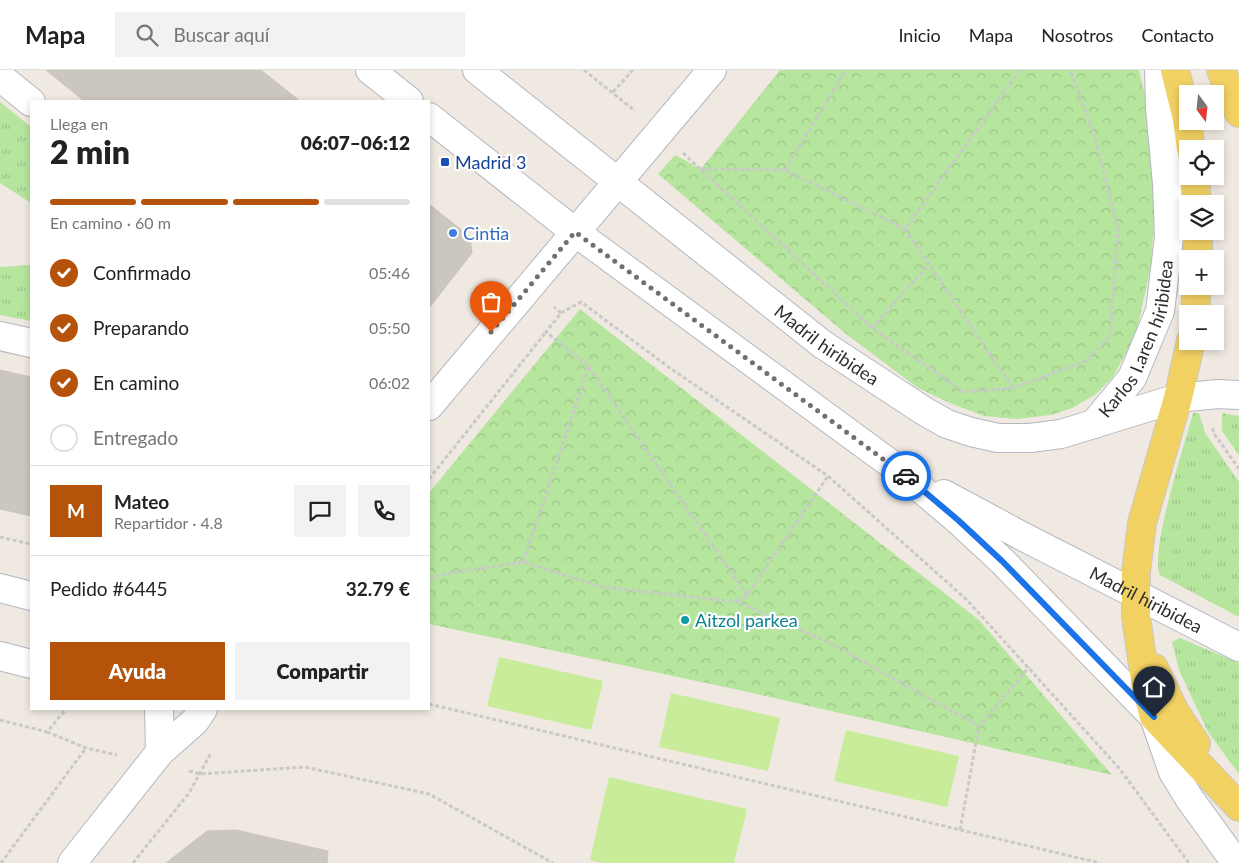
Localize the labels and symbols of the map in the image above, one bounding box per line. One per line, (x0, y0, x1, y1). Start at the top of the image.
north arrow (1179, 85, 1224, 130)
place label: Madrid 3 (455, 151, 526, 173)
marker: Madrid 3 (439, 156, 451, 168)
place label: Cintia (463, 222, 509, 244)
marker: Cintia (447, 227, 459, 239)
street label: Karlos I.aren hiribidea (1093, 259, 1177, 421)
pin (470, 281, 512, 332)
street label: Madril hiribidea (770, 300, 883, 390)
courier (881, 451, 931, 501)
street label: Madril hiribidea (1086, 562, 1206, 637)
place label: Aitzol parkea (695, 609, 798, 631)
marker: Aitzol parkea (679, 614, 691, 626)
pin (1133, 666, 1175, 717)

